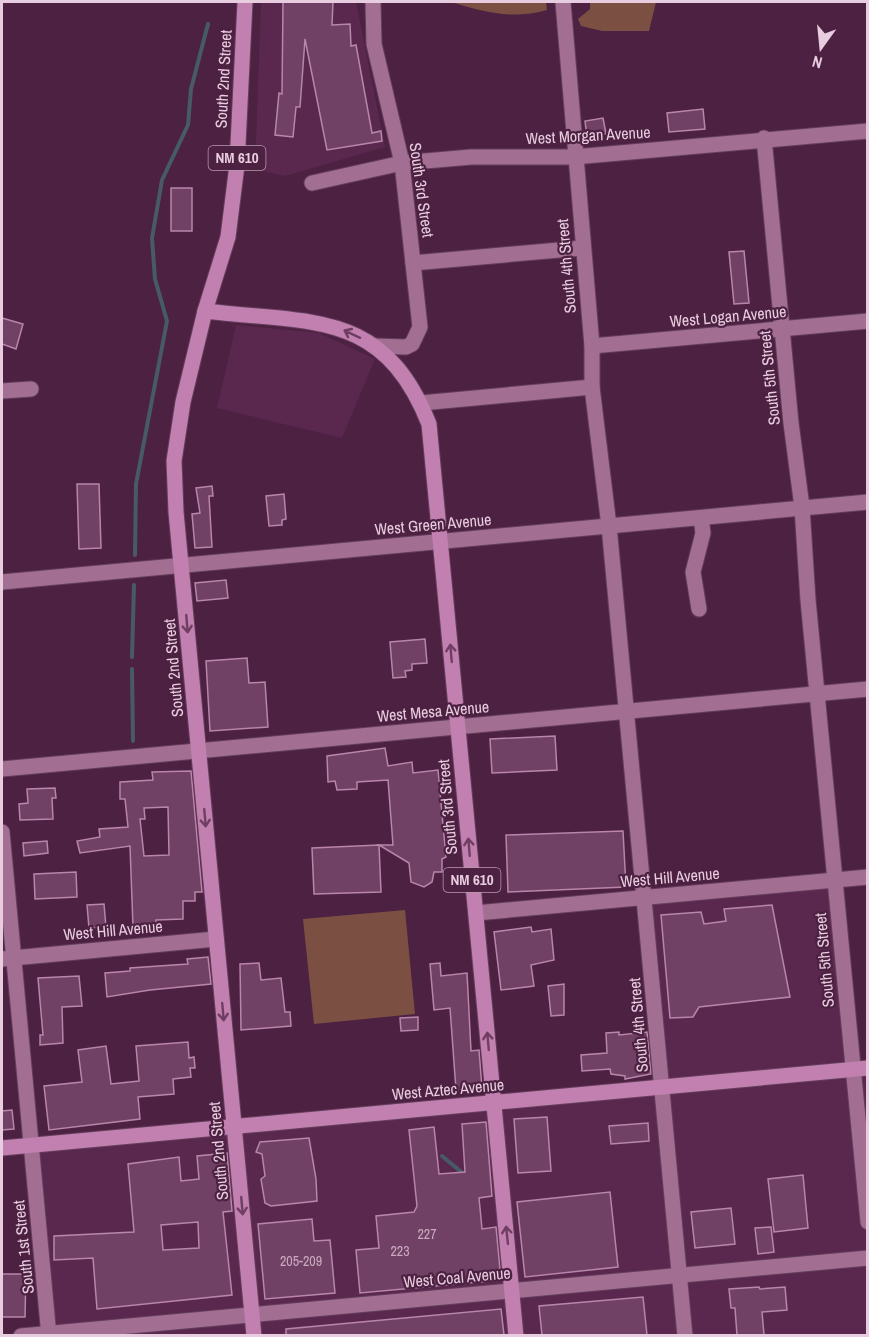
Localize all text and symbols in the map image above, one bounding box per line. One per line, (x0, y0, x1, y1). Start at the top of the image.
north arrow (791, 18, 851, 78)
street label: South 2nd Street (209, 29, 237, 129)
text: N (810, 51, 825, 74)
street label: West Morgan Avenue (525, 121, 651, 149)
street label: South 3rd Street (404, 141, 440, 239)
road number: NM 610 (208, 146, 266, 170)
street label: South 4th Street (551, 217, 581, 314)
street label: West Logan Avenue (669, 300, 787, 332)
one-way arrow (344, 328, 362, 340)
street label: South 5th Street (753, 329, 785, 426)
street label: West Green Avenue (374, 508, 492, 540)
one-way arrow (182, 613, 193, 633)
street label: South 2nd Street (158, 618, 188, 718)
one-way arrow (445, 644, 456, 664)
street label: West Mesa Avenue (376, 695, 490, 727)
street label: South 3rd Street (432, 758, 462, 856)
one-way arrow (200, 807, 211, 827)
one-way arrow (463, 838, 474, 858)
street label: West Hill Avenue (619, 862, 721, 892)
road number: NM 610 (444, 868, 500, 892)
street label: South 5th Street (809, 911, 839, 1008)
street label: West Hill Avenue (62, 915, 164, 945)
street label: South 4th Street (623, 976, 653, 1073)
one-way arrow (218, 1001, 229, 1021)
one-way arrow (482, 1032, 493, 1052)
street label: West Aztec Avenue (391, 1073, 505, 1105)
street label: South 2nd Street (203, 1101, 233, 1201)
one-way arrow (237, 1196, 248, 1216)
street label: South 1st Street (7, 1199, 39, 1295)
house number: 227 (417, 1225, 437, 1243)
one-way arrow (501, 1226, 512, 1246)
house number: 223 (390, 1242, 410, 1260)
house number: 205-209 (280, 1252, 322, 1270)
street label: West Coal Avenue (402, 1261, 512, 1293)

